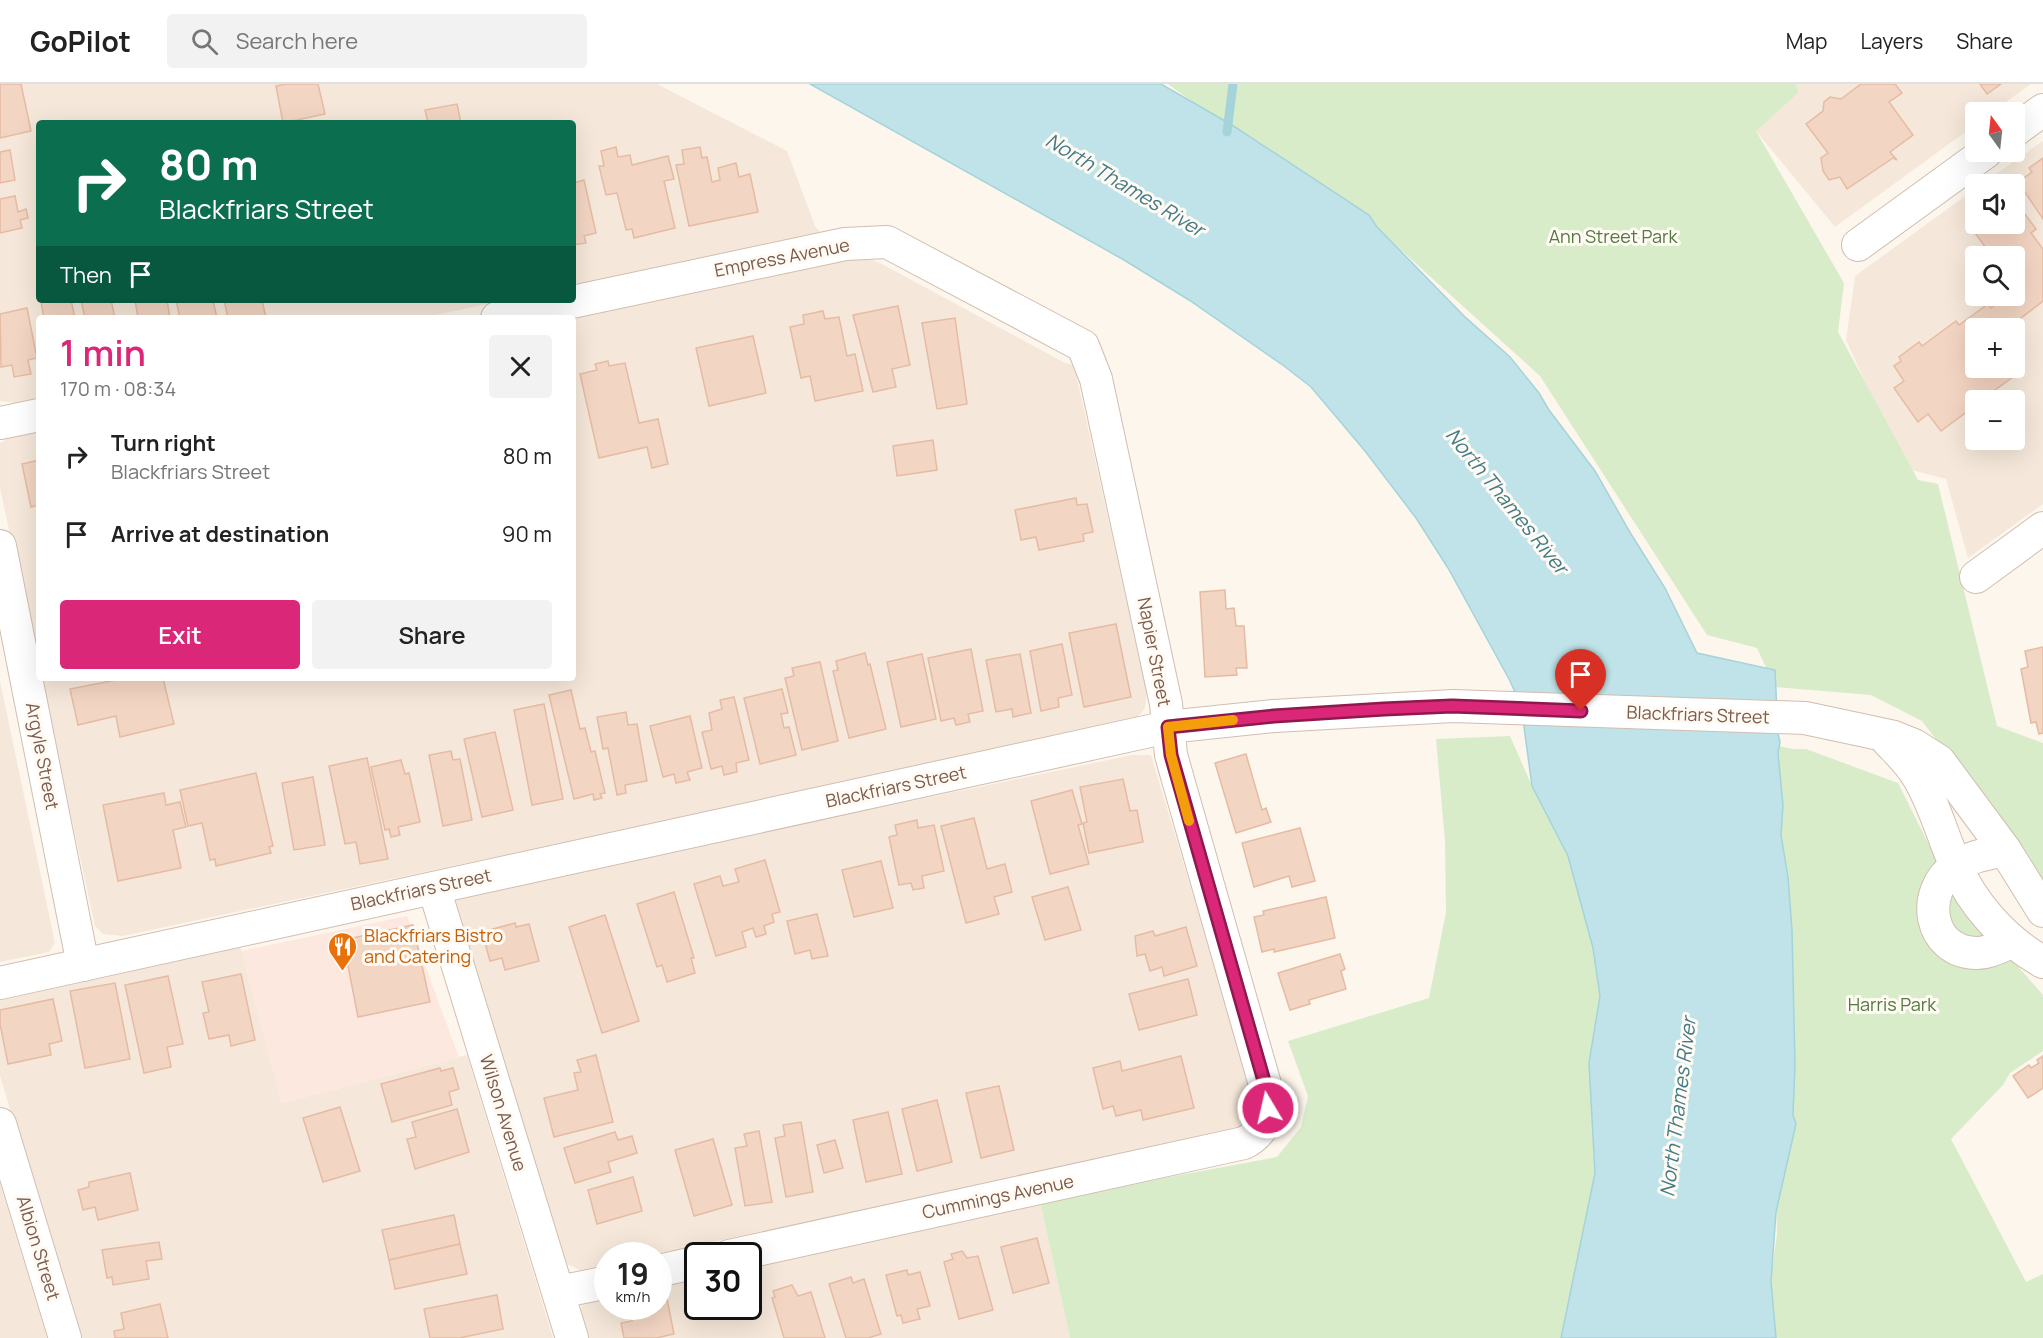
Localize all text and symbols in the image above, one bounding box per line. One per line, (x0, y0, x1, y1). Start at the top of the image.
search box (167, 14, 587, 68)
text: GoPilot (30, 22, 131, 60)
icon: search (188, 25, 221, 58)
text: Search here (236, 26, 358, 56)
text: Map (1786, 27, 1827, 55)
text: Layers (1860, 27, 1923, 55)
text: Share (1956, 27, 2013, 55)
north arrow (1965, 102, 2025, 162)
map controls (1965, 102, 2025, 450)
water label: North Thames River (1041, 126, 1212, 244)
text: 80 m (159, 135, 259, 193)
icon: right (60, 144, 138, 222)
button: sound (1965, 174, 2025, 234)
text: Blackfriars Street (159, 190, 374, 227)
park label: Ann Street Park (1549, 224, 1678, 248)
street label: Empress Avenue (712, 232, 851, 282)
button: search (1965, 246, 2025, 306)
icon: arrive (124, 258, 157, 291)
text: Then (60, 260, 112, 290)
button: + (1965, 318, 2025, 378)
text: 1 min (60, 328, 146, 377)
button: close (489, 335, 552, 398)
text: 170 m · 08:34 (60, 375, 176, 402)
button: − (1965, 390, 2025, 450)
water label: North Thames River (1440, 422, 1576, 582)
text: Turn right (111, 428, 216, 458)
icon: right (60, 440, 93, 473)
text: 80 m (503, 441, 552, 471)
text: Blackfriars Street (111, 458, 270, 485)
icon: arrive (60, 518, 93, 551)
text: Arrive at destination (111, 519, 329, 549)
text: 90 m (502, 519, 552, 549)
street label: Napier Street (1133, 595, 1177, 708)
button: Exit (60, 600, 300, 669)
button: Share (312, 600, 552, 669)
pin (1555, 649, 1606, 711)
icon: arrive (1564, 658, 1597, 691)
street label: Argyle Street (21, 700, 65, 812)
street label: Blackfriars Street (1626, 700, 1770, 728)
street label: Blackfriars Street (823, 759, 968, 813)
street label: Blackfriars Street (348, 862, 493, 916)
place label: Blackfriars Bistro and Catering (364, 923, 503, 968)
restaurant icon: Blackfriars Bistro and Catering (327, 930, 359, 972)
park label: Harris Park (1848, 992, 1937, 1016)
water label: North Thames River (1653, 1013, 1702, 1198)
street label: Wilson Avenue (475, 1051, 533, 1174)
position arrow (1236, 1076, 1300, 1140)
street label: Cummings Avenue (920, 1168, 1076, 1224)
street label: Albion Street (12, 1192, 66, 1303)
speed limit sign: 30 (684, 1242, 762, 1320)
text: 19 (617, 1253, 649, 1294)
text: km/h (616, 1286, 650, 1307)

